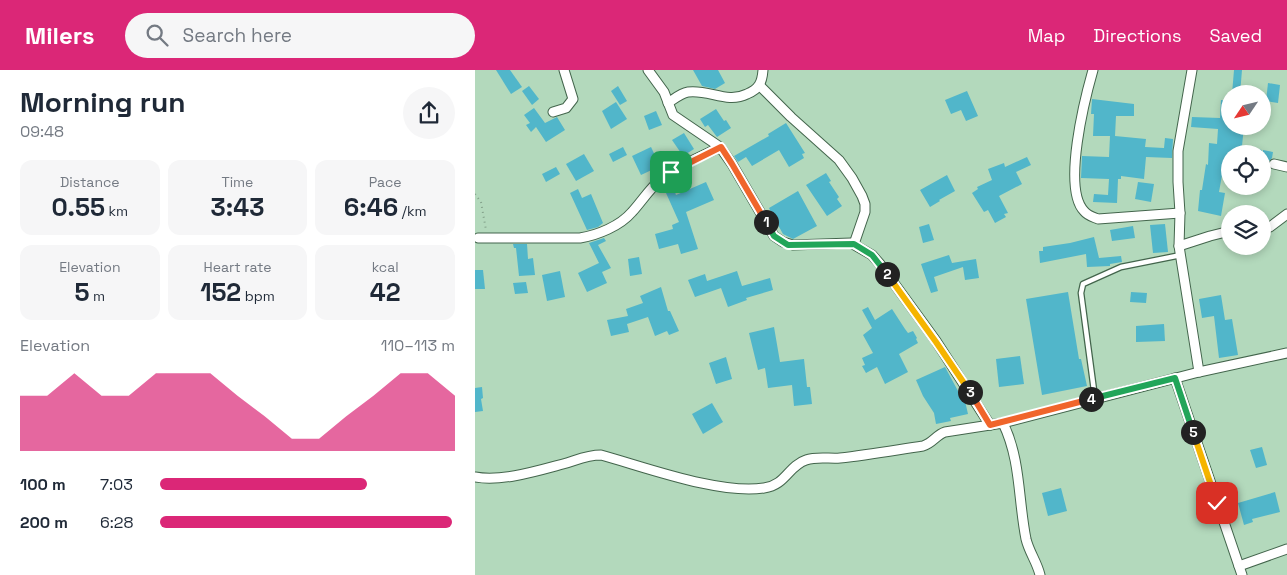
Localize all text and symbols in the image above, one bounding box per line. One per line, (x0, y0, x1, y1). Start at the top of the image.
search box (125, 13, 475, 58)
text: Milers (25, 20, 95, 51)
icon: search (143, 21, 171, 49)
text: Search here (183, 23, 292, 48)
text: Map (1028, 24, 1065, 47)
text: Directions (1093, 24, 1182, 47)
text: Saved (1210, 24, 1262, 47)
text: Morning run (20, 84, 185, 120)
north arrow (1221, 85, 1271, 135)
map controls (1221, 85, 1271, 255)
button: share (403, 87, 455, 139)
text: 09:48 (20, 121, 64, 142)
button: locate (1221, 145, 1271, 195)
pin (650, 151, 692, 193)
icon: arrive (657, 158, 685, 186)
text: Distance (60, 173, 120, 191)
text: Time (222, 173, 253, 191)
text: Pace (369, 173, 402, 191)
text: 0.55 (52, 191, 105, 223)
text: 3:43 (211, 191, 264, 223)
text: 6:46 (344, 191, 398, 223)
text: km (105, 202, 128, 220)
text: /km (398, 202, 426, 220)
button: layers (1221, 205, 1271, 255)
pin: 1 (753, 210, 779, 234)
text: 1 (763, 213, 770, 231)
text: Elevation (59, 258, 121, 276)
text: Heart rate (204, 258, 271, 276)
text: kcal (372, 258, 399, 276)
pin: 2 (875, 262, 899, 286)
text: 2 (883, 265, 892, 283)
text: 5 (75, 276, 90, 308)
text: 152 (200, 276, 241, 308)
text: 42 (370, 276, 401, 308)
text: m (90, 287, 105, 305)
text: bpm (241, 287, 275, 305)
text: Elevation (20, 335, 90, 356)
text: 110–113 m (381, 335, 455, 356)
pin: 3 (957, 380, 983, 404)
text: 3 (966, 383, 975, 401)
pin: 4 (1079, 386, 1103, 412)
text: 4 (1087, 390, 1096, 408)
pin: 5 (1181, 420, 1205, 444)
text: 5 (1189, 423, 1198, 441)
text: 100 m (20, 474, 66, 495)
text: 7:03 (100, 474, 133, 495)
pin (1196, 482, 1238, 524)
icon: check (1203, 489, 1231, 517)
text: 200 m (20, 512, 68, 533)
text: 6:28 (100, 512, 133, 533)

